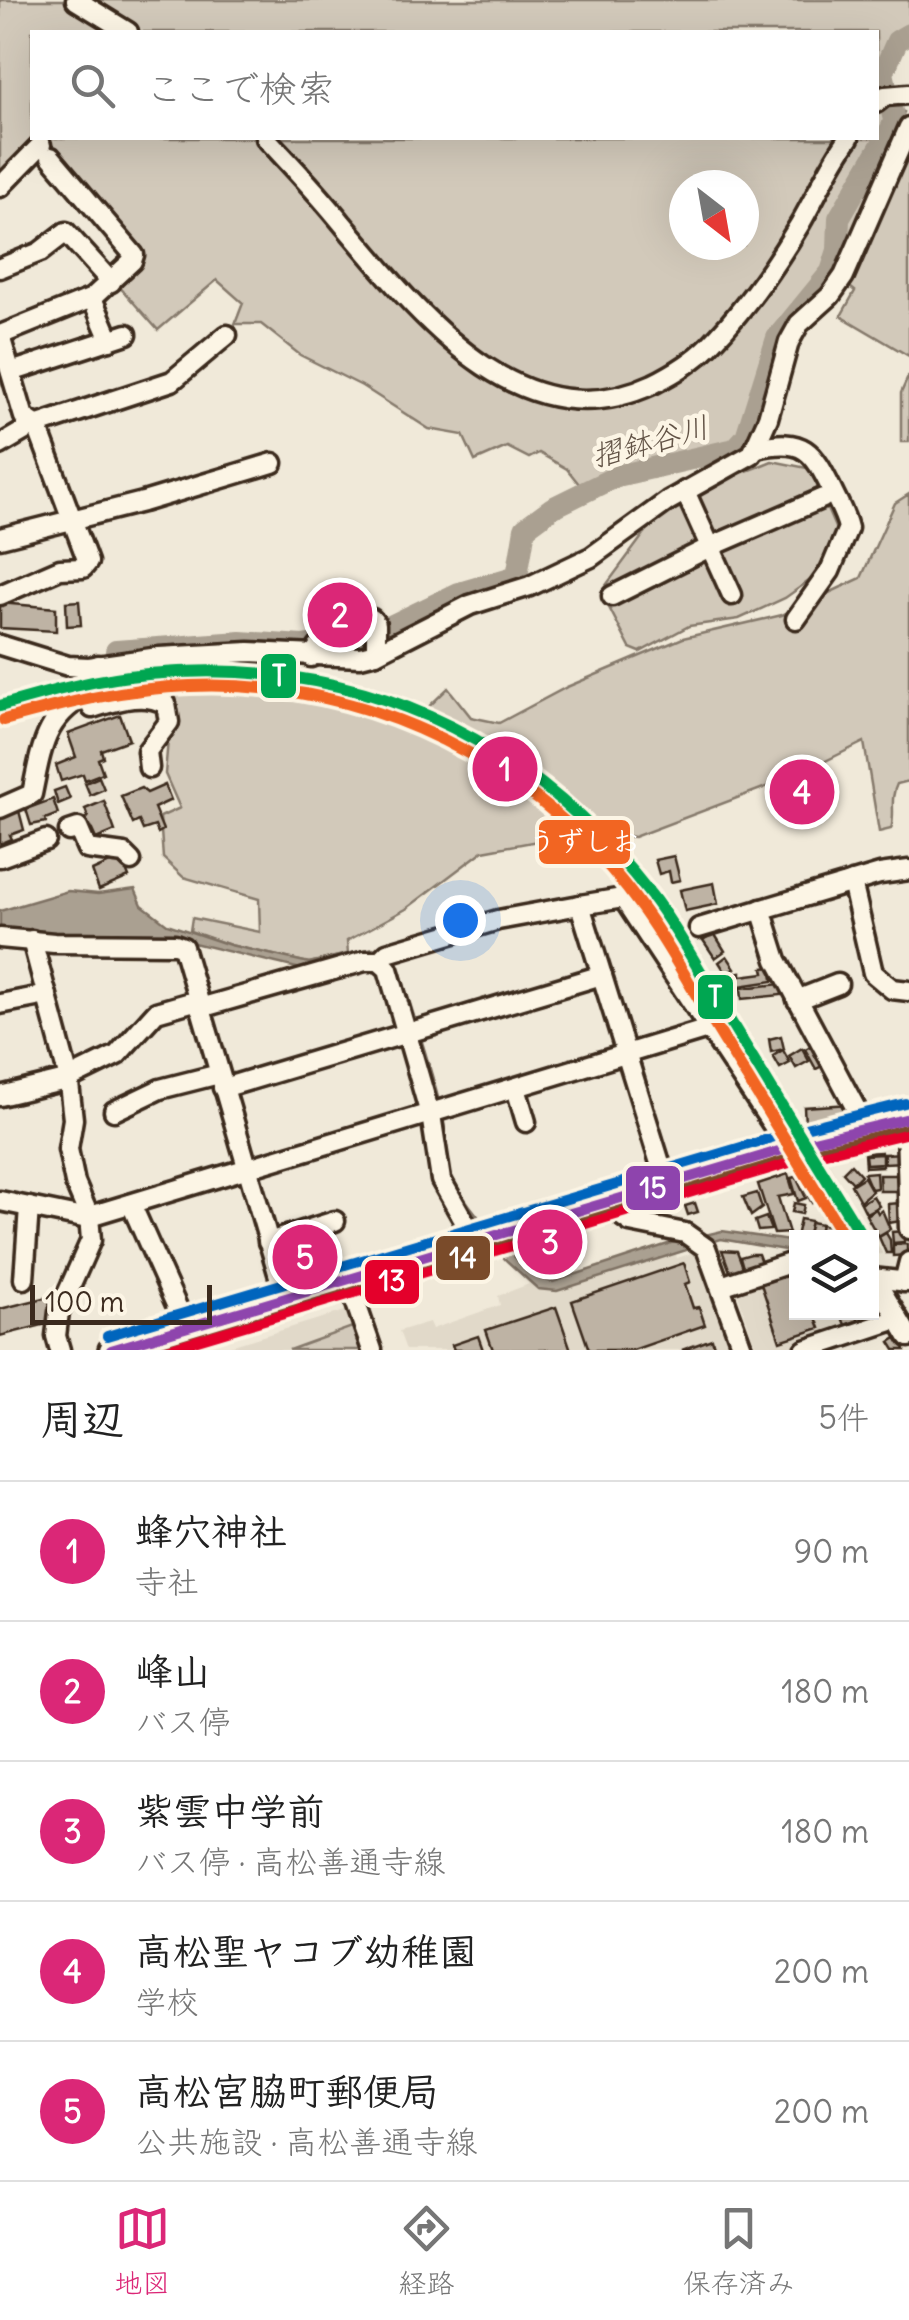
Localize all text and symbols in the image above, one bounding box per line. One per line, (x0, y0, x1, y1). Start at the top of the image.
search box (30, 30, 879, 140)
icon: search (65, 58, 120, 113)
text: ここで検索 (145, 65, 335, 112)
north arrow (669, 170, 759, 260)
water label: 摺鉢谷川 (587, 407, 713, 475)
pin: 2 (308, 578, 372, 652)
line badge: T (259, 652, 298, 700)
text: T (272, 658, 287, 694)
pin: 1 (472, 732, 538, 806)
pin: 4 (770, 754, 834, 830)
line badge: うずしお (537, 818, 632, 866)
text: うずしお (528, 823, 640, 859)
your location (435, 895, 486, 946)
line badge: T (696, 973, 735, 1021)
text: T (708, 979, 723, 1015)
line badge: 15 (624, 1164, 682, 1212)
text: 15 (639, 1170, 667, 1206)
pin: 3 (518, 1204, 582, 1280)
pin: 5 (272, 1220, 338, 1294)
map controls (789, 1230, 879, 1320)
button: layers (789, 1230, 879, 1320)
line badge: 14 (434, 1234, 492, 1282)
text: 14 (449, 1240, 477, 1276)
line badge: 13 (363, 1258, 421, 1306)
text: 13 (378, 1263, 406, 1299)
scale bar (30, 1280, 212, 1324)
text: 100 m (45, 1284, 124, 1320)
text: 周辺 (40, 1393, 124, 1445)
text: 5件 (819, 1397, 869, 1438)
text: 蜂穴神社 (135, 1508, 287, 1555)
text: 1 (66, 1531, 79, 1572)
text: 90 m (794, 1531, 869, 1572)
text: 寺社 (135, 1561, 199, 1602)
text: 峰山 (135, 1648, 211, 1695)
text: 2 (64, 1671, 81, 1712)
text: 180 m (781, 1671, 869, 1712)
text: バス停 (135, 1701, 231, 1742)
text: 紫雲中学前 (135, 1788, 325, 1835)
text: 3 (63, 1811, 82, 1852)
text: 180 m (781, 1811, 869, 1852)
text: バス停 · 高松善通寺線 (135, 1841, 445, 1882)
text: 高松聖ヤコブ幼稚園 (135, 1928, 477, 1975)
text: 4 (63, 1951, 82, 1992)
text: 200 m (774, 1951, 869, 1992)
text: 学校 (135, 1981, 199, 2022)
text: 高松宮脇町郵便局 (135, 2068, 439, 2115)
text: 5 (63, 2091, 82, 2132)
text: 200 m (774, 2091, 869, 2132)
text: 公共施設 · 高松善通寺線 (135, 2121, 477, 2162)
tab: 地図 (114, 2201, 170, 2301)
tab: 経路 (398, 2201, 455, 2301)
tab: 保存済み (683, 2201, 795, 2301)

